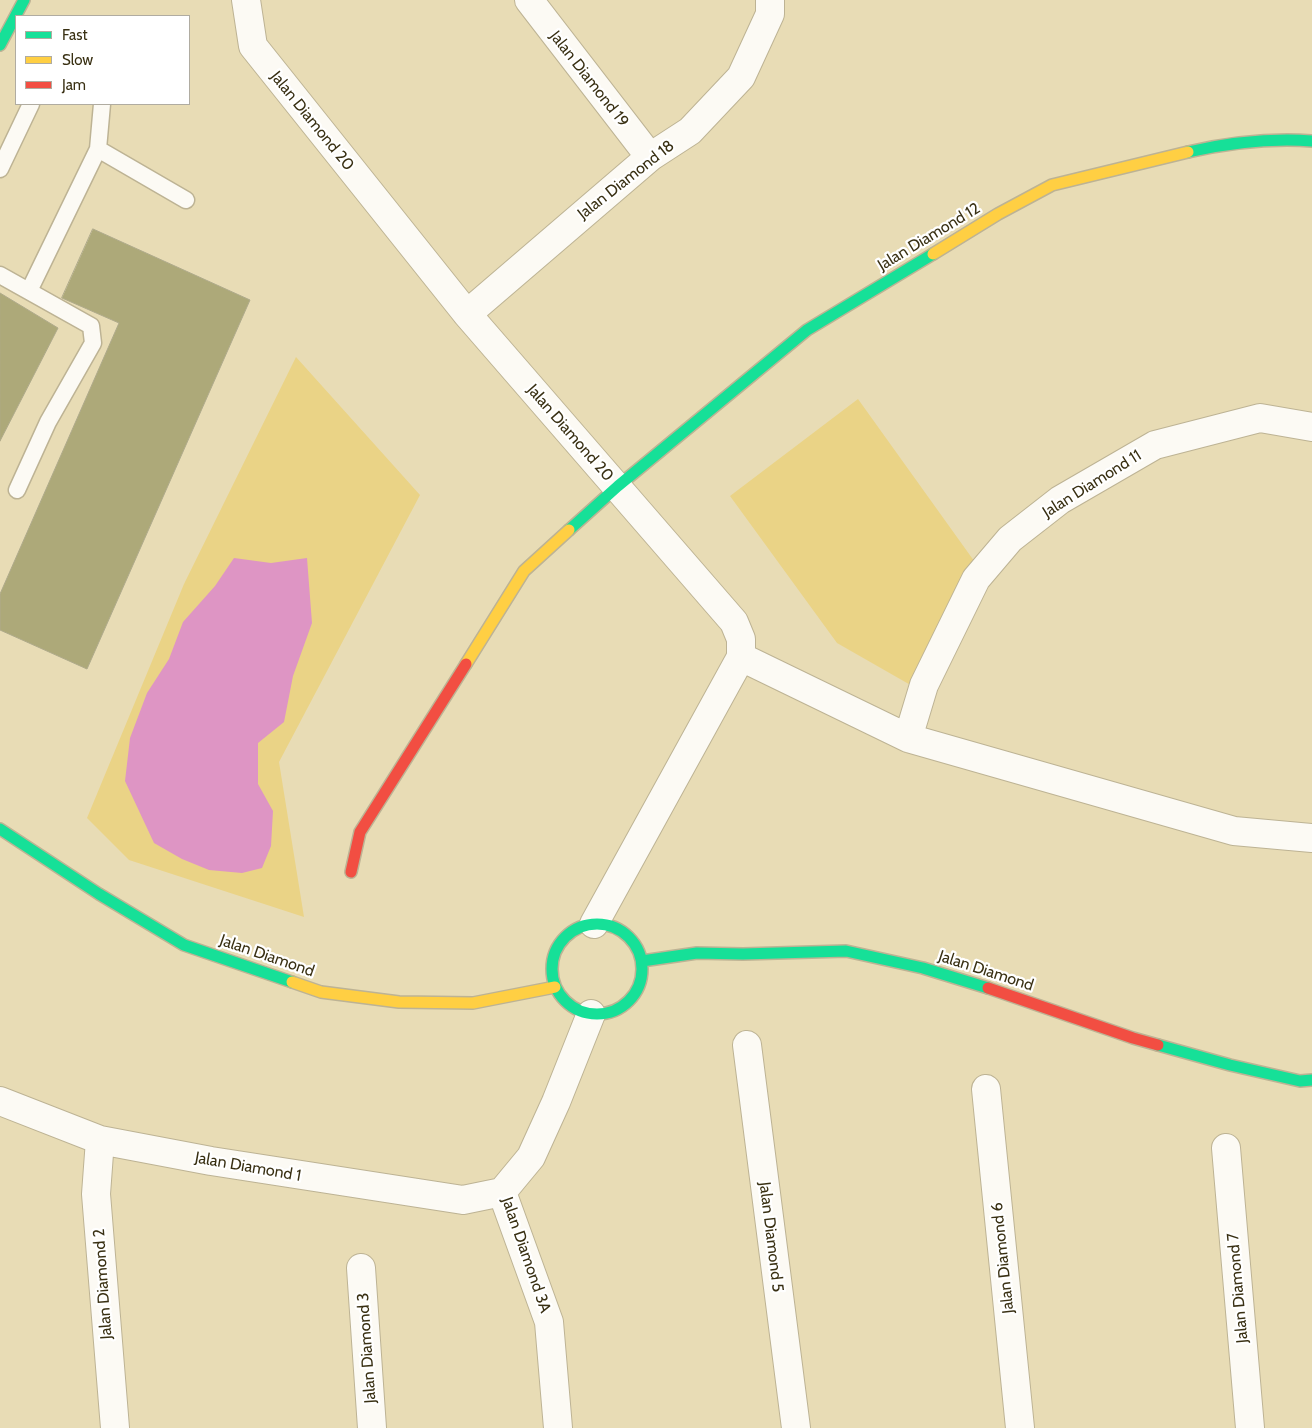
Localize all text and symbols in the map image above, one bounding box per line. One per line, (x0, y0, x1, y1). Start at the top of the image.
legend (15, 15, 190, 105)
text: Fast (62, 26, 87, 44)
street label: Jalan Diamond 19 (545, 27, 633, 131)
text: Slow (62, 51, 93, 69)
street label: Jalan Diamond 20 (266, 68, 358, 174)
text: Jam (62, 76, 86, 94)
street label: Jalan Diamond 18 (574, 136, 678, 224)
street label: Jalan Diamond 12 (874, 199, 984, 275)
street label: Jalan Diamond 20 (523, 381, 617, 485)
street label: Jalan Diamond 11 (1039, 446, 1145, 522)
street label: Jalan Diamond (217, 931, 317, 981)
street label: Jalan Diamond (936, 947, 1036, 995)
street label: Jalan Diamond 1 (193, 1148, 303, 1186)
street label: Jalan Diamond 5 (755, 1181, 787, 1293)
street label: Jalan Diamond 3A (497, 1195, 555, 1315)
street label: Jalan Diamond 6 (988, 1202, 1018, 1314)
street label: Jalan Diamond 2 (90, 1228, 116, 1340)
street label: Jalan Diamond 7 (1224, 1232, 1252, 1344)
street label: Jalan Diamond 3 (354, 1292, 380, 1404)

